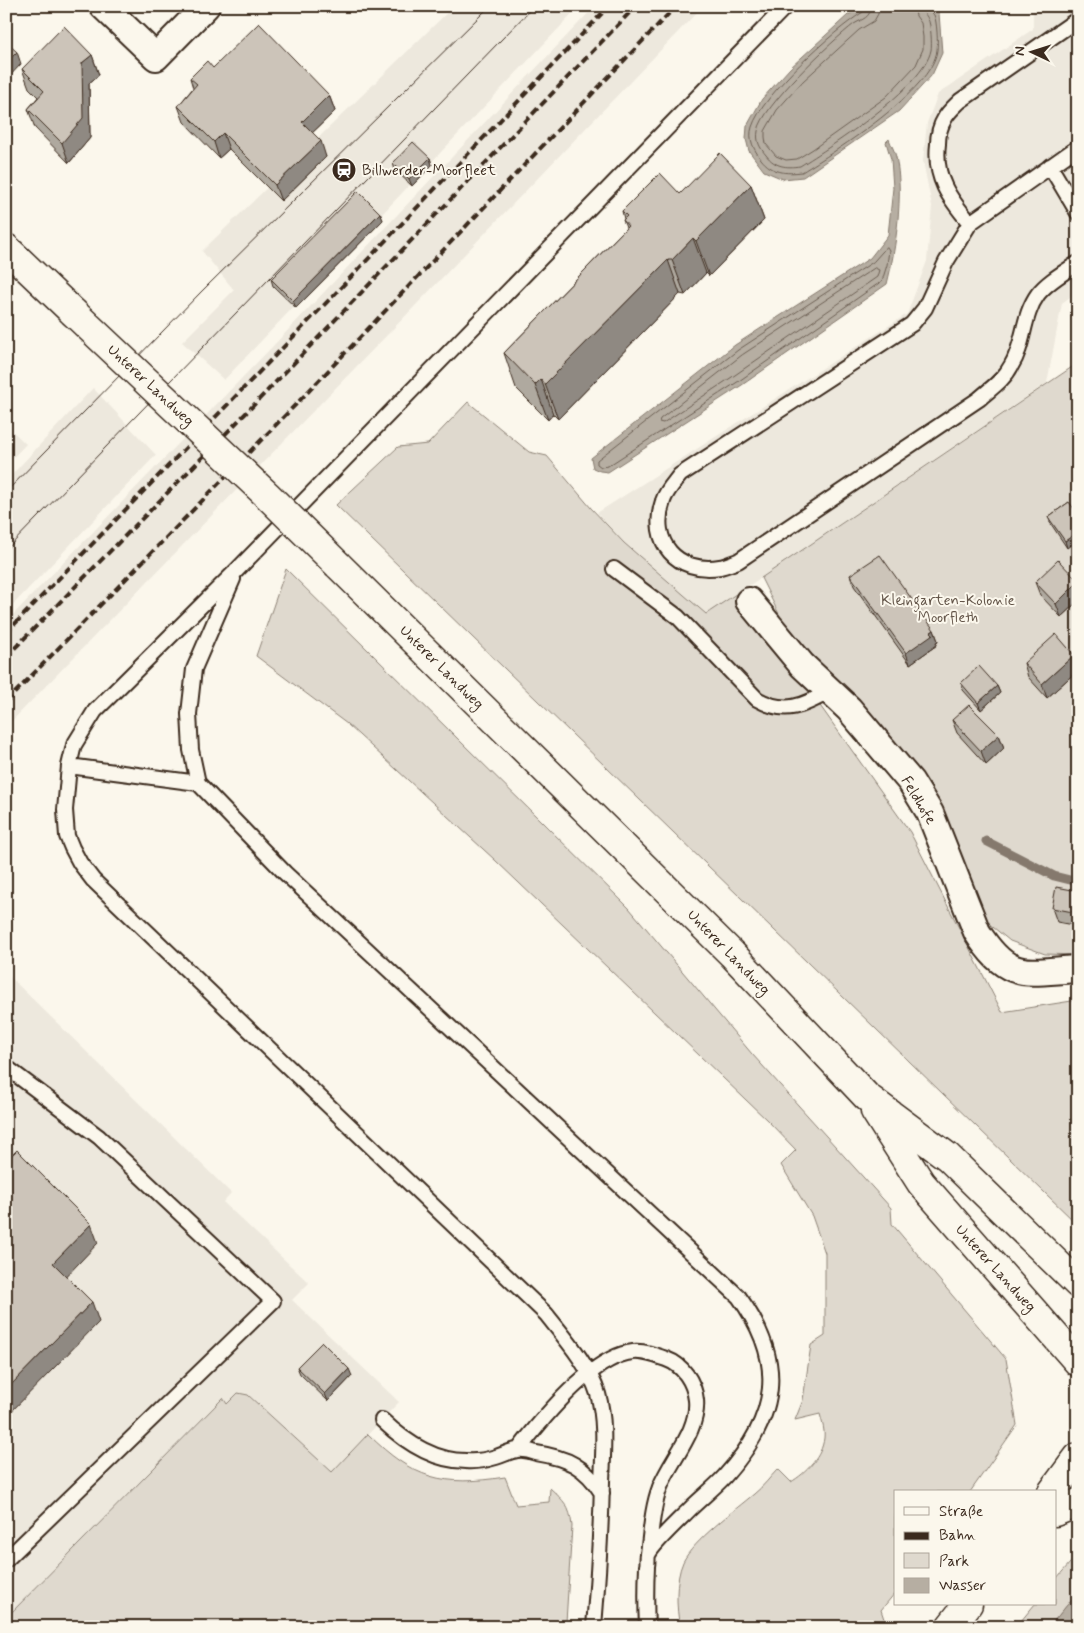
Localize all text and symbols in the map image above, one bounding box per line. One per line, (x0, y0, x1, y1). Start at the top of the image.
north arrow (1006, 28, 1056, 78)
text: N (1011, 46, 1029, 56)
station icon: Billwerder-Moorfleet (331, 157, 357, 183)
place label: Billwerder-Moorfleet (362, 161, 496, 181)
street label: Unterer Landweg (102, 340, 198, 432)
park label: Kleingarten-Kolonie Moorfleth (881, 591, 1015, 628)
street label: Unterer Landweg (394, 621, 488, 715)
street label: Feldhofe (896, 772, 940, 829)
street label: Unterer Landweg (682, 906, 774, 1000)
street label: Unterer Landweg (950, 1221, 1040, 1318)
legend (894, 1490, 1056, 1606)
text: Straße (939, 1502, 983, 1522)
text: Bahn (939, 1526, 976, 1546)
text: Park (939, 1552, 969, 1572)
text: Wasser (939, 1576, 986, 1596)

